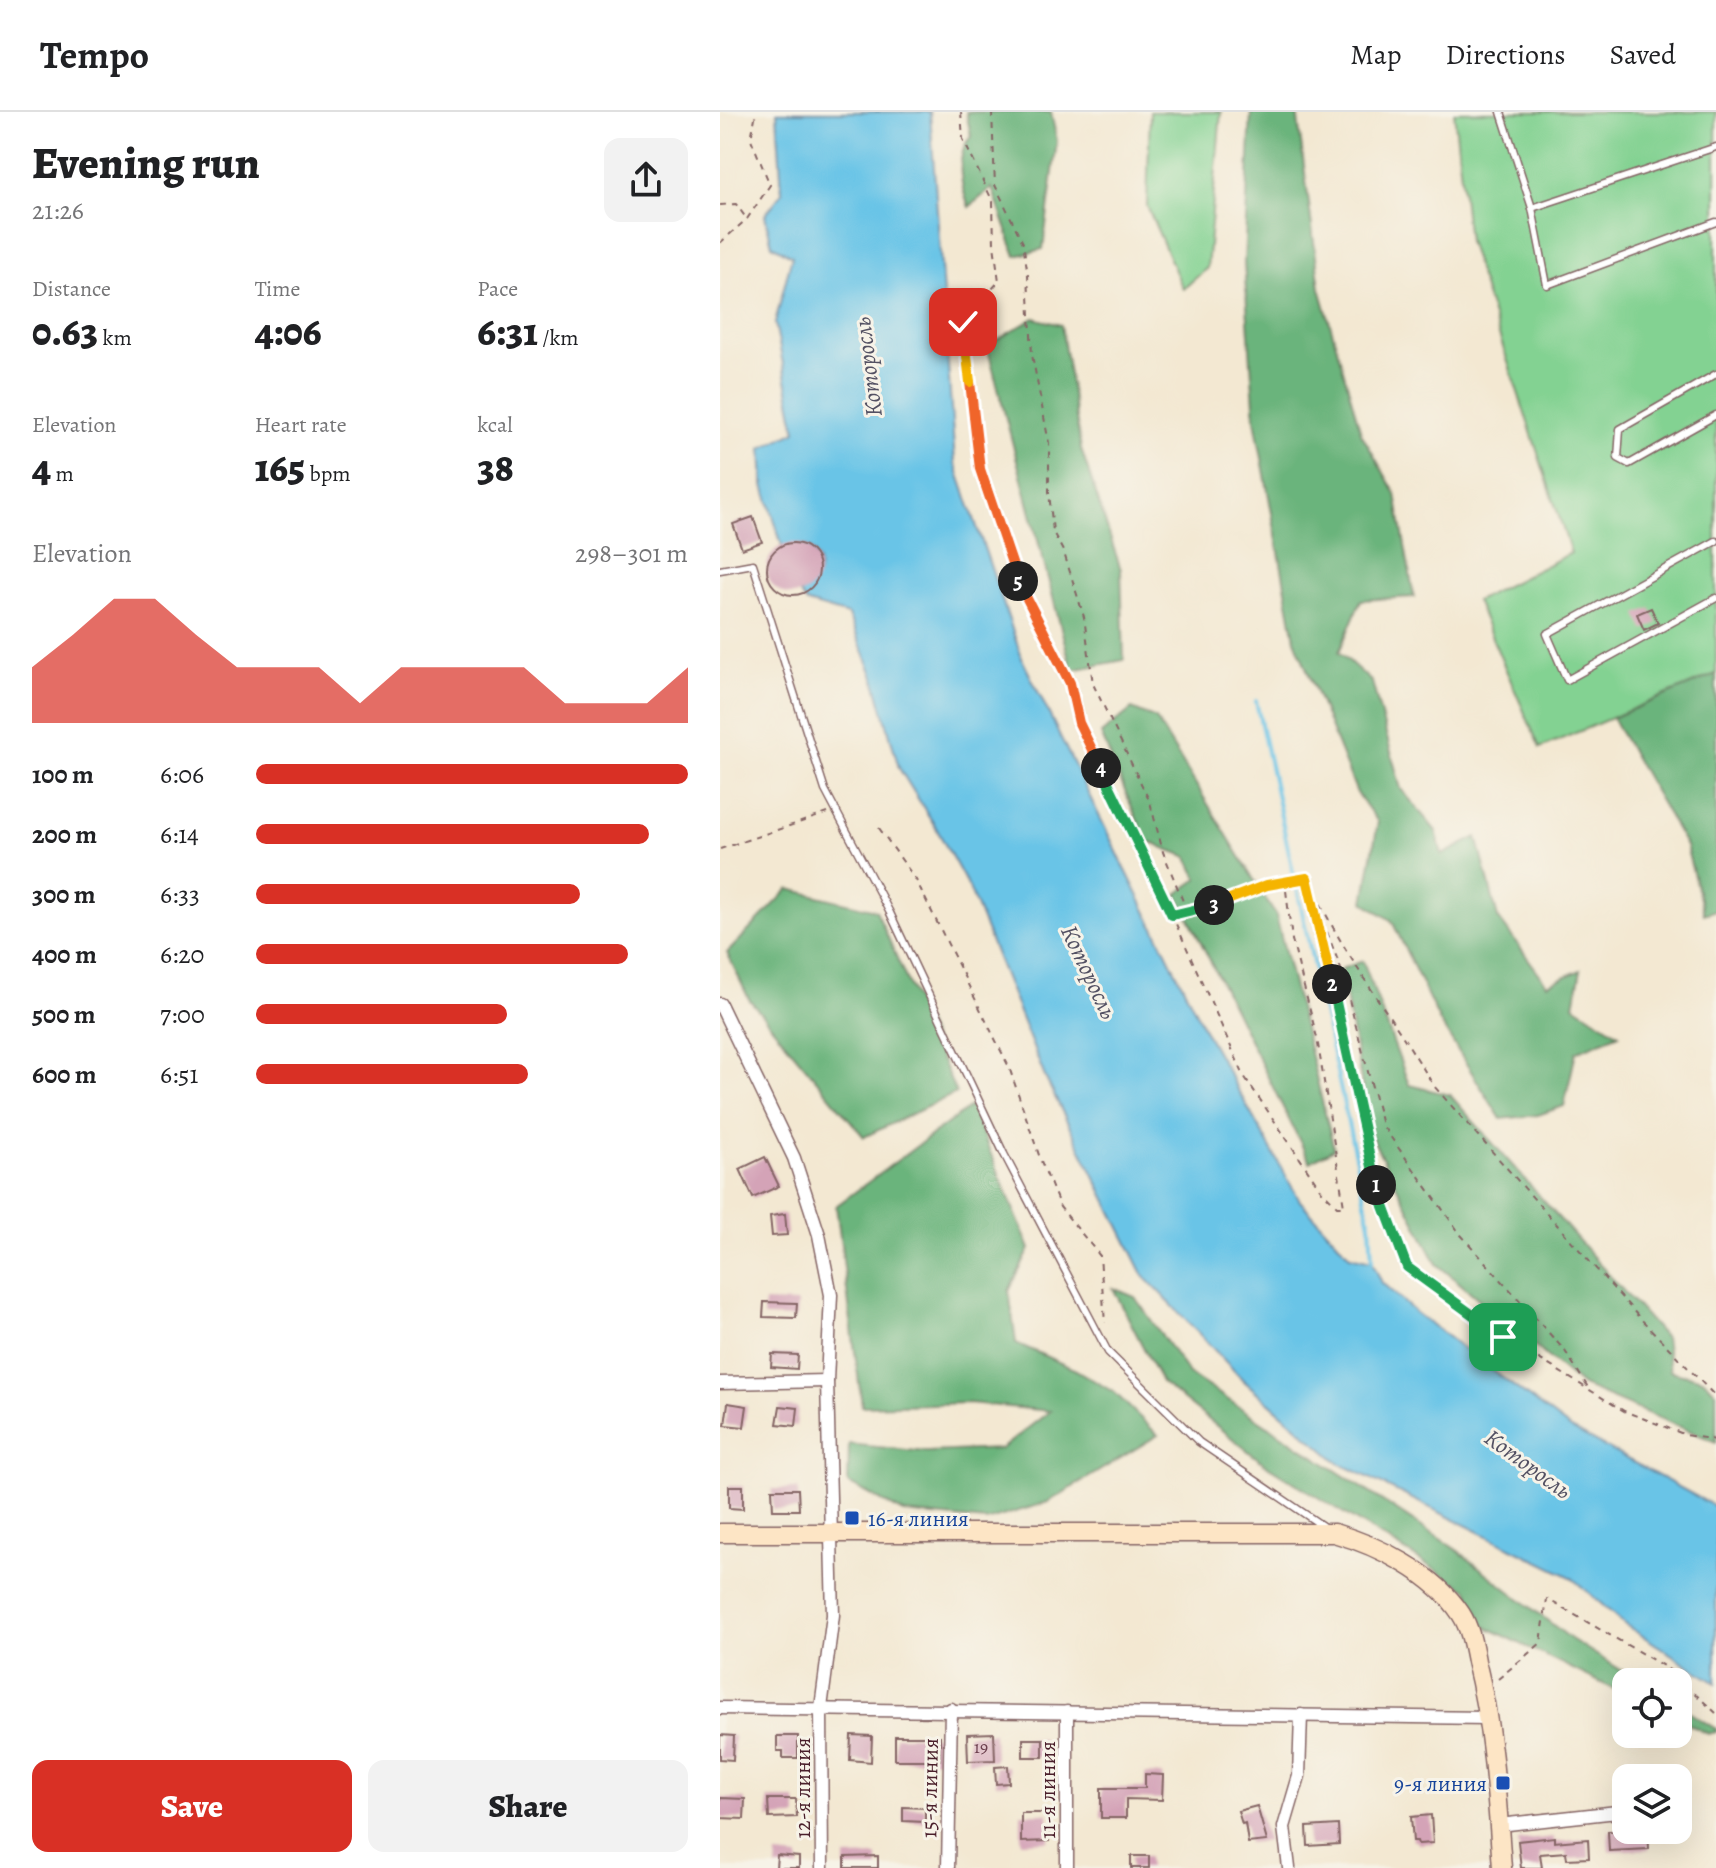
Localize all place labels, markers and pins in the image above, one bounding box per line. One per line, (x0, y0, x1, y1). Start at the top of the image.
pin (929, 288, 997, 356)
pin: 5 (998, 561, 1038, 601)
pin: 4 (1081, 748, 1121, 788)
pin: 3 (1194, 885, 1234, 925)
pin: 2 (1312, 964, 1352, 1004)
pin: 1 (1356, 1165, 1396, 1205)
pin (1469, 1303, 1537, 1371)
place label: 16-я линия (868, 1504, 969, 1534)
marker: 16-я линия (843, 1509, 861, 1527)
place label: 9-я линия (1394, 1769, 1487, 1799)
marker: 9-я линия (1494, 1774, 1512, 1792)

